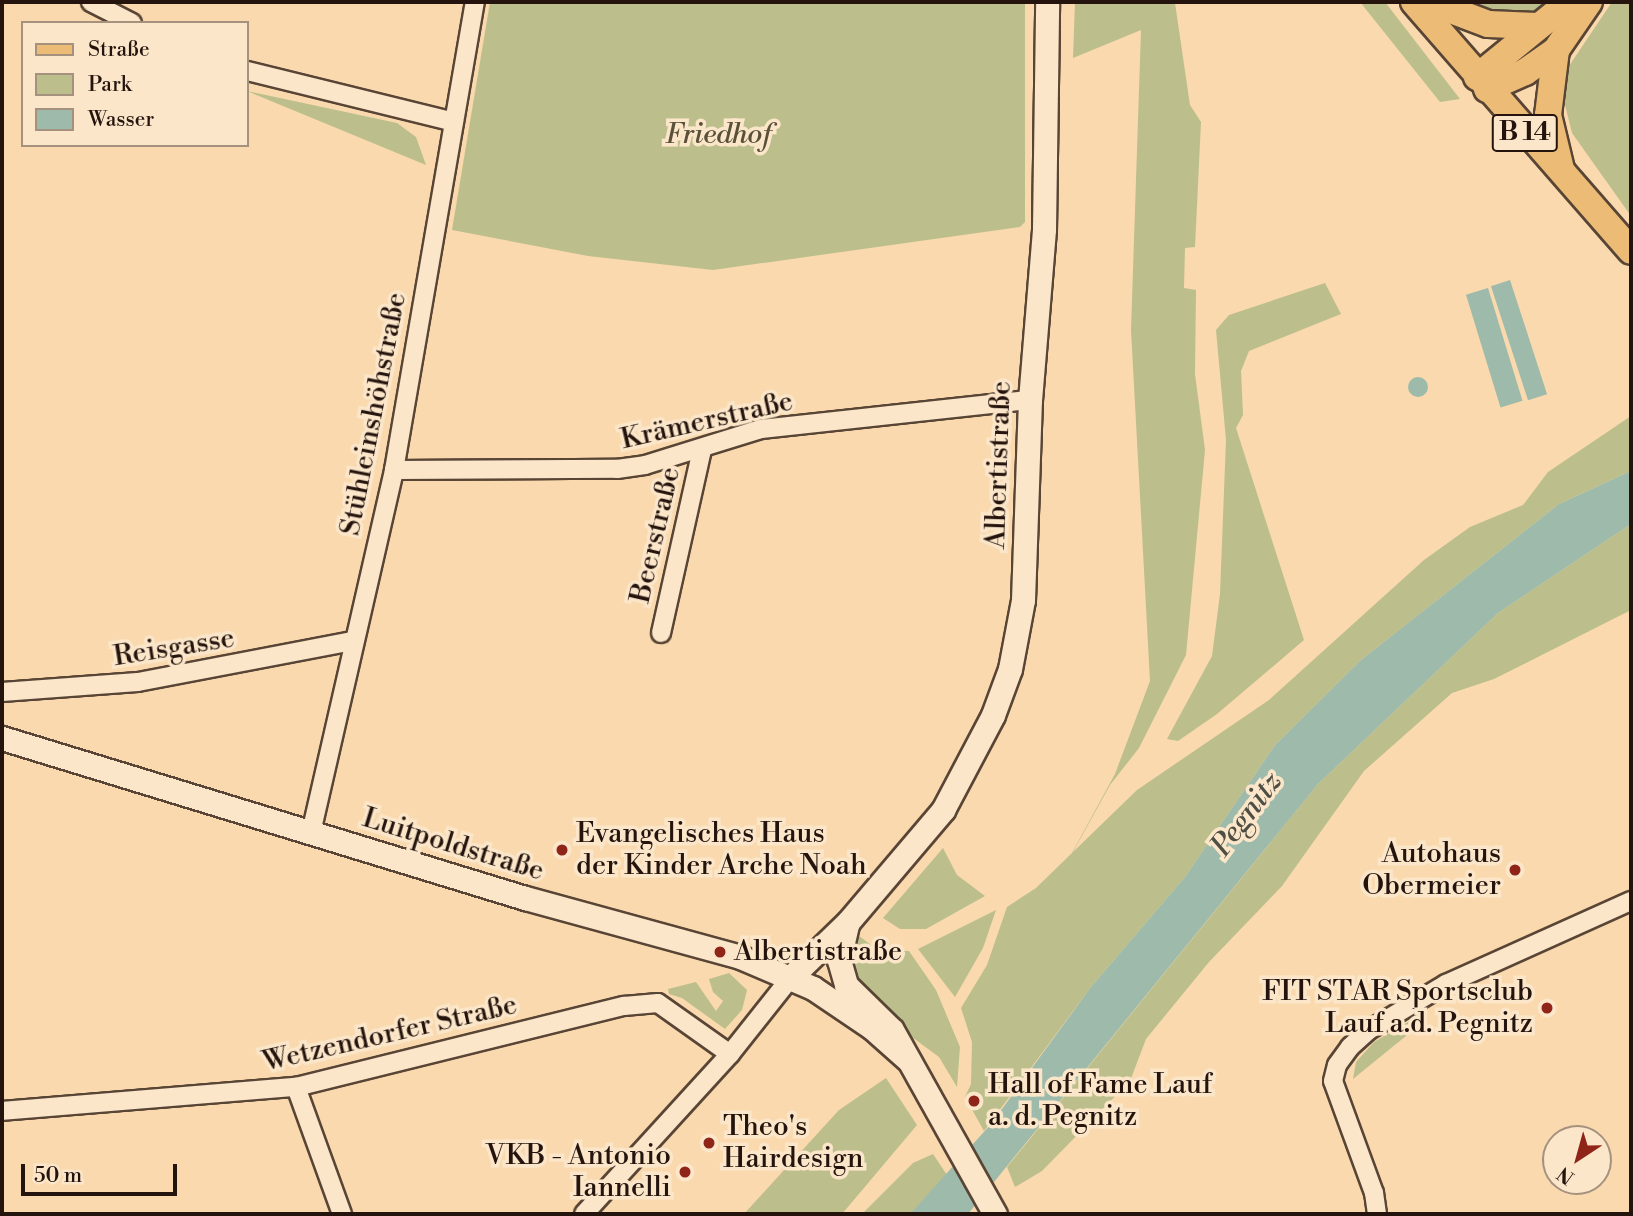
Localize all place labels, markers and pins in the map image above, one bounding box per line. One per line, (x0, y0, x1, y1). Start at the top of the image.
place label: Evangelisches Haus der Kinder Arche Noah (576, 817, 867, 883)
place label: Autohaus Obermeier (1362, 837, 1501, 903)
marker: Evangelisches Haus der Kinder Arche Noah (554, 842, 570, 858)
marker: Autohaus Obermeier (1507, 862, 1523, 878)
place label: Albertistraße (734, 935, 902, 969)
marker: Albertistraße (712, 944, 728, 960)
place label: FIT STAR Sportsclub Lauf a.d. Pegnitz (1262, 975, 1533, 1041)
marker: FIT STAR Sportsclub Lauf a.d. Pegnitz (1539, 1000, 1555, 1016)
place label: Hall of Fame Lauf a. d. Pegnitz (988, 1068, 1212, 1134)
marker: Hall of Fame Lauf a. d. Pegnitz (966, 1093, 982, 1109)
place label: Theo's Hairdesign (723, 1110, 863, 1176)
marker: Theo's Hairdesign (701, 1135, 717, 1151)
place label: VKB - Antonio Iannelli (485, 1139, 671, 1205)
marker: VKB - Antonio Iannelli (677, 1164, 693, 1180)

